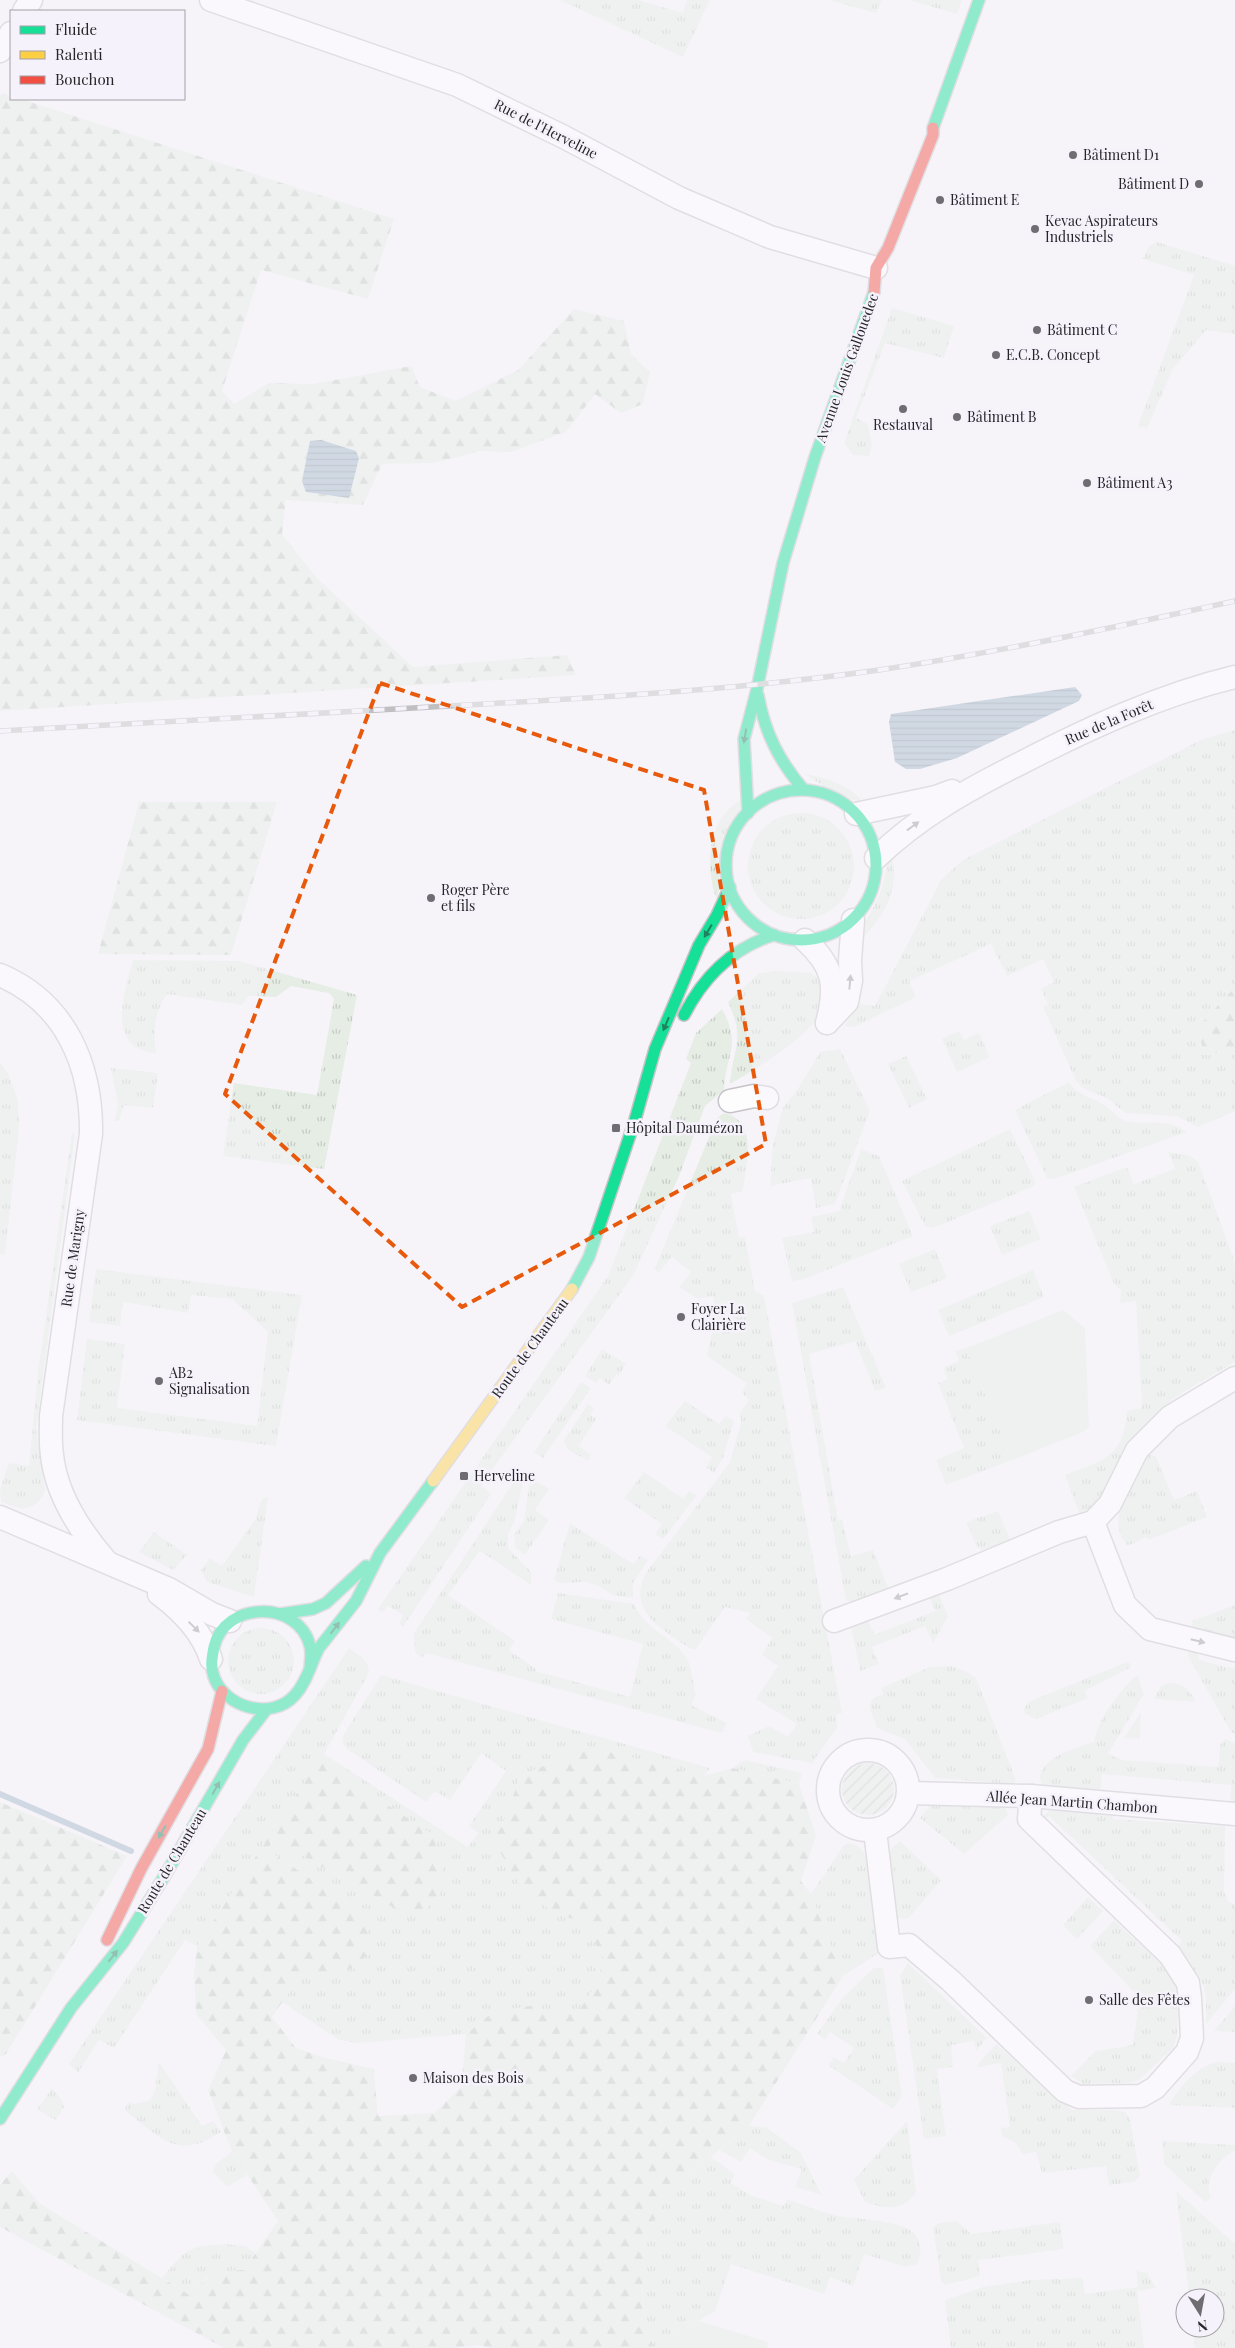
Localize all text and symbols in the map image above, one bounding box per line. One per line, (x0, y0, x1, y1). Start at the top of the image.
legend (10, 10, 185, 100)
text: Fluide (55, 19, 97, 39)
text: Ralenti (55, 44, 103, 64)
text: Bouchon (55, 69, 115, 89)
street label: Rue de l'Herveline (491, 94, 601, 163)
place label: Bâtiment D1 (1083, 145, 1159, 164)
marker: Bâtiment D1 (1067, 149, 1079, 161)
place label: Bâtiment D (1118, 174, 1189, 193)
marker: Bâtiment D (1193, 178, 1205, 190)
place label: Bâtiment E (950, 190, 1019, 209)
marker: Bâtiment E (934, 194, 946, 206)
place label: Kevac Aspirateurs Industriels (1045, 211, 1158, 246)
marker: Kevac Aspirateurs Industriels (1029, 223, 1041, 235)
street label: Avenue Louis Gallouedec (810, 291, 882, 446)
place label: Bâtiment C (1047, 320, 1117, 339)
marker: Bâtiment C (1031, 324, 1043, 336)
place label: E.C.B. Concept (1006, 345, 1101, 364)
marker: E.C.B. Concept (990, 349, 1002, 361)
marker: Restauval (897, 403, 909, 415)
place label: Bâtiment B (967, 407, 1037, 426)
marker: Bâtiment B (951, 411, 963, 423)
place label: Restauval (873, 415, 933, 434)
place label: Bâtiment A3 (1097, 473, 1173, 492)
marker: Bâtiment A3 (1081, 477, 1093, 489)
street label: Rue de la Forêt (1062, 694, 1157, 749)
one-way arrow (741, 729, 749, 745)
one-way arrow (906, 821, 919, 831)
place label: Roger Père et fils (441, 880, 510, 915)
marker: Roger Père et fils (425, 892, 437, 904)
one-way arrow (704, 924, 713, 937)
one-way arrow (846, 974, 854, 990)
one-way arrow (661, 1017, 669, 1031)
place label: Hôpital Daumézon (626, 1118, 744, 1137)
marker: Hôpital Daumézon (610, 1122, 622, 1134)
street label: Rue de Marigny (56, 1208, 89, 1308)
street label: Route de Chanteau (487, 1294, 572, 1402)
place label: Foyer La Clairière (691, 1299, 746, 1334)
marker: Foyer La Clairière (675, 1311, 687, 1323)
place label: AB2 Signalisation (168, 1363, 250, 1398)
marker: AB2 Signalisation (153, 1375, 165, 1387)
place label: Herveline (474, 1466, 535, 1485)
marker: Herveline (458, 1470, 470, 1482)
one-way arrow (893, 1592, 908, 1600)
one-way arrow (187, 1621, 199, 1633)
one-way arrow (329, 1621, 340, 1634)
one-way arrow (1190, 1637, 1205, 1645)
one-way arrow (211, 1781, 220, 1795)
street label: Allée Jean Martin Chambon (985, 1786, 1159, 1817)
street label: Route de Chanteau (133, 1805, 210, 1917)
one-way arrow (158, 1824, 166, 1839)
one-way arrow (107, 1950, 118, 1963)
place label: Salle des Fêtes (1099, 1990, 1190, 2009)
marker: Salle des Fêtes (1083, 1994, 1095, 2006)
place label: Maison des Bois (423, 2068, 524, 2087)
marker: Maison des Bois (407, 2072, 419, 2084)
north arrow (1175, 2288, 1225, 2338)
text: N (1196, 2316, 1209, 2337)

